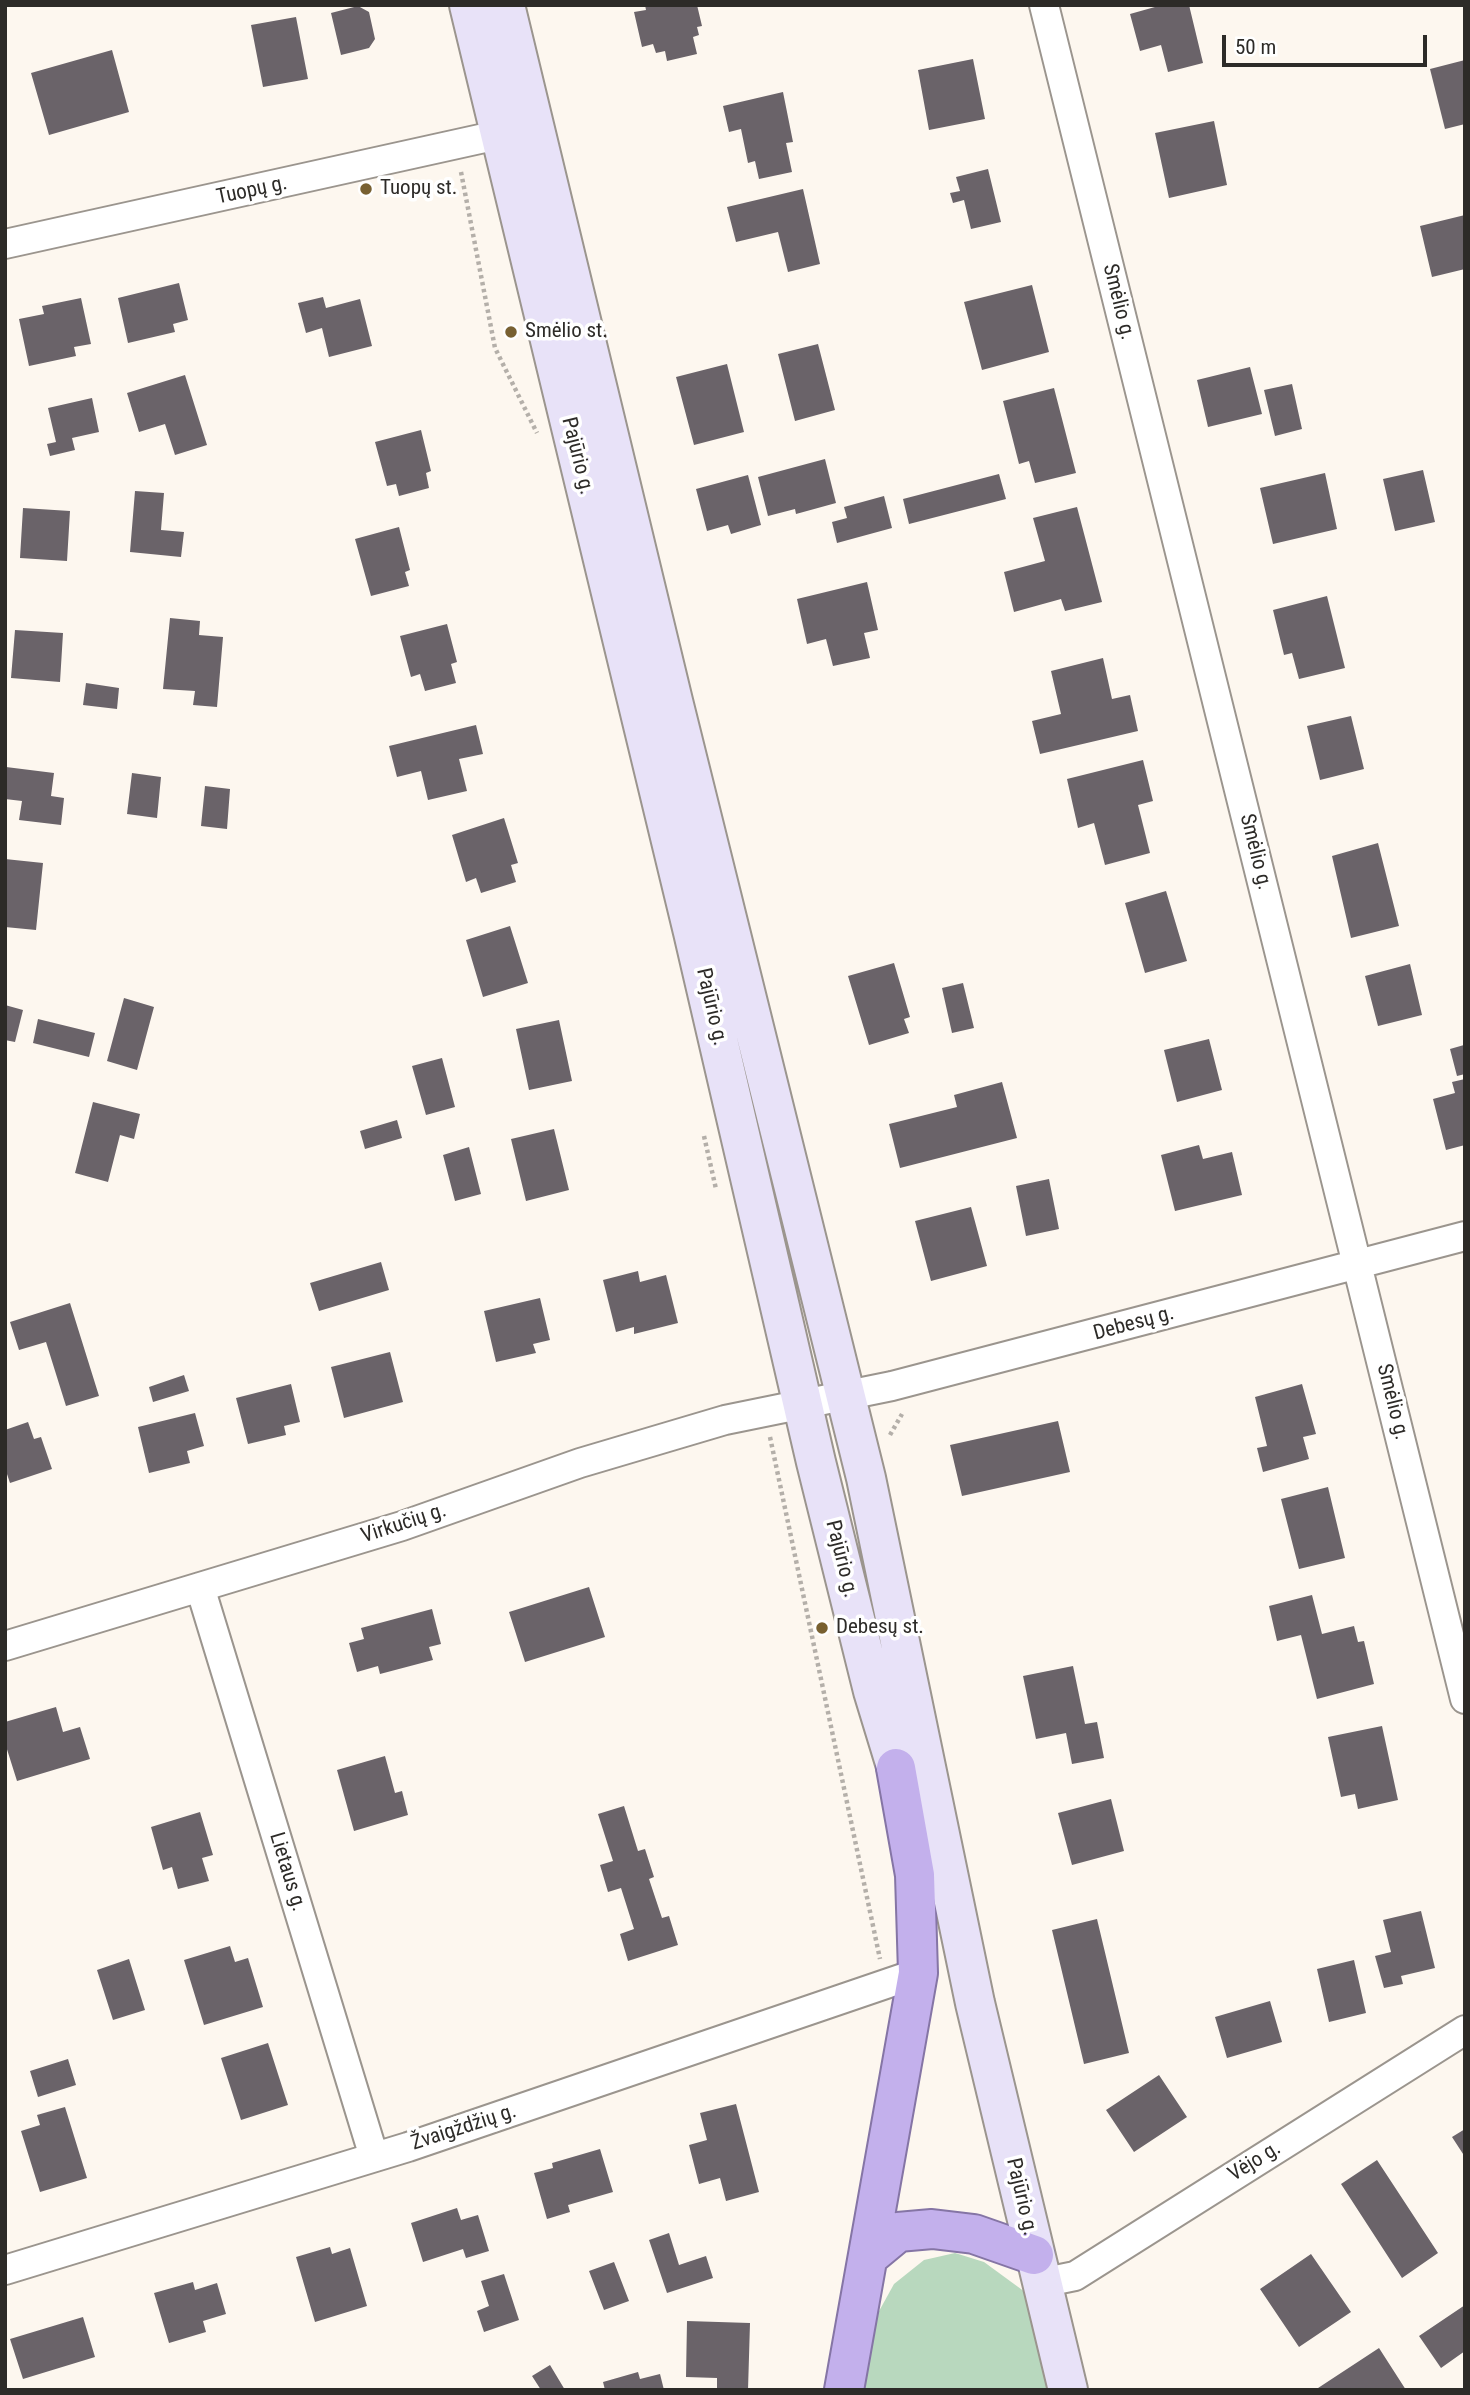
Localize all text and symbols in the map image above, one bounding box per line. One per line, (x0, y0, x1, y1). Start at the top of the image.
scale bar (1225, 21, 1430, 65)
text: 50 m (1235, 35, 1276, 59)
street label: Tuopų g. (214, 171, 290, 211)
place label: Tuopų st. (380, 176, 457, 202)
marker: Tuopų st. (358, 181, 374, 197)
street label: Smėlio g. (1096, 261, 1140, 343)
place label: Smėlio st. (525, 319, 608, 345)
marker: Smėlio st. (503, 324, 519, 340)
street label: Pajūrio g. (555, 415, 599, 497)
street label: Smėlio g. (1233, 811, 1277, 893)
street label: Pajūrio g. (690, 966, 732, 1048)
street label: Debesų g. (1091, 1301, 1177, 1347)
street label: Smėlio g. (1370, 1361, 1414, 1443)
street label: Virkučių g. (358, 1498, 450, 1550)
street label: Pajūrio g. (819, 1518, 863, 1600)
place label: Debesų st. (836, 1615, 924, 1641)
marker: Debesų st. (814, 1620, 830, 1636)
street label: Lietaus g. (263, 1829, 311, 1915)
street label: Žvaigždžių g. (408, 2099, 520, 2157)
street label: Vėjo g. (1224, 2136, 1286, 2188)
street label: Pajūrio g. (1000, 2156, 1042, 2238)

